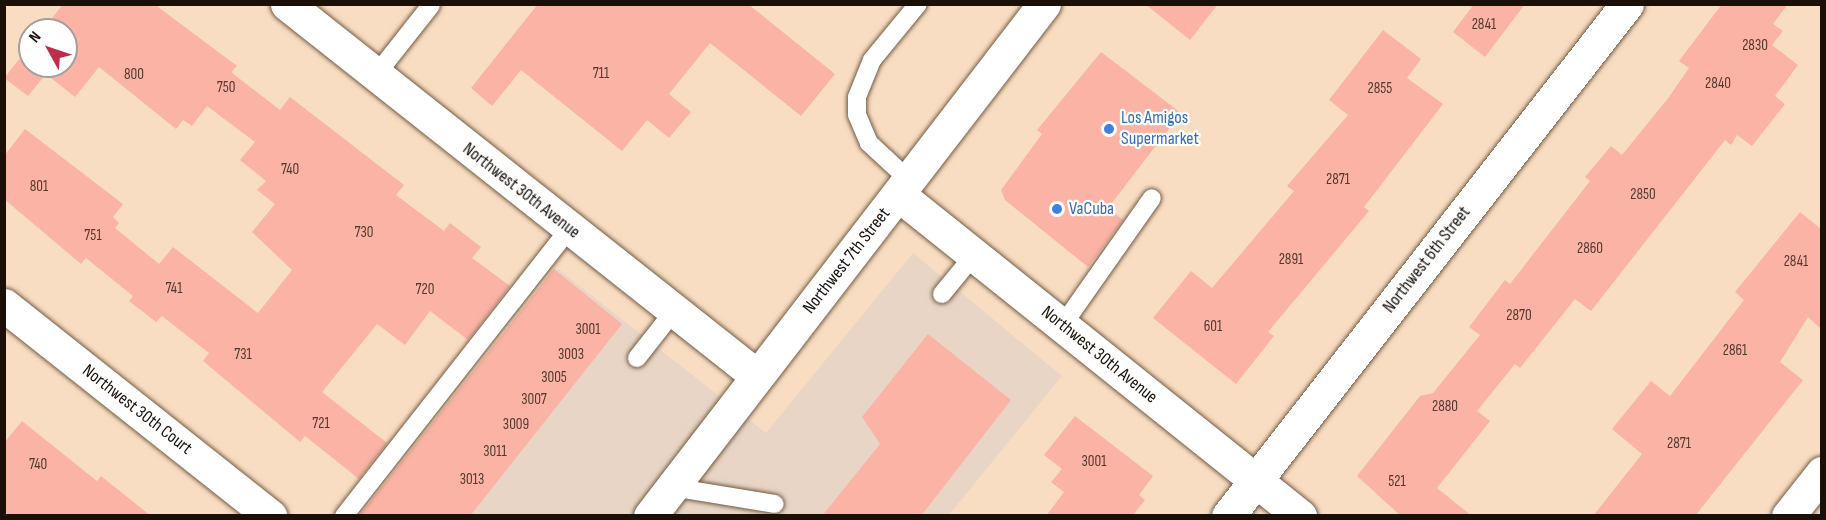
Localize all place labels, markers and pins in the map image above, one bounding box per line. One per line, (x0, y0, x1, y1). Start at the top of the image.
place label: Los Amigos Supermarket (1121, 108, 1199, 150)
marker: Los Amigos Supermarket (1102, 122, 1116, 136)
place label: VaCuba (1069, 198, 1114, 220)
marker: VaCuba (1050, 202, 1064, 216)

